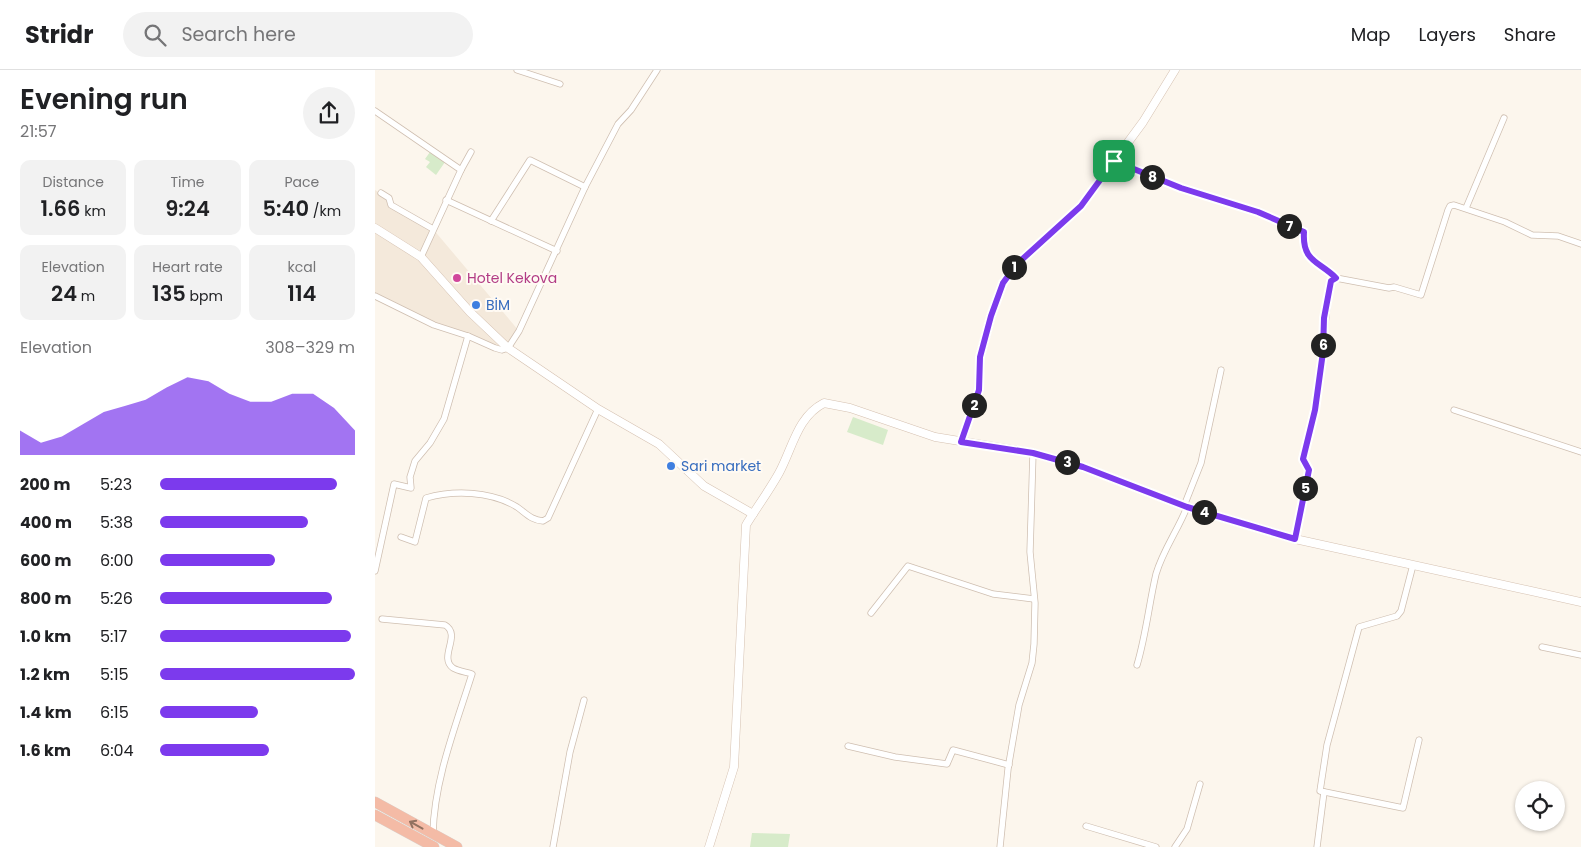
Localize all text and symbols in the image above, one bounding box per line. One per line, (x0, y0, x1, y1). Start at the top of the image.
search box (123, 12, 473, 57)
text: Stridr (25, 18, 93, 51)
icon: search (141, 21, 169, 49)
text: Search here (181, 21, 296, 48)
text: Map (1351, 22, 1391, 47)
text: Layers (1419, 22, 1476, 47)
text: Share (1504, 22, 1556, 47)
text: Evening run (20, 80, 188, 119)
button: share (303, 87, 355, 139)
text: 21:57 (20, 120, 57, 143)
pin (1093, 140, 1135, 182)
icon: arrive (1100, 147, 1128, 175)
pin: 8 (1139, 164, 1165, 190)
text: 8 (1148, 167, 1157, 187)
text: Distance (42, 172, 104, 192)
text: Time (170, 172, 205, 192)
text: Pace (284, 172, 319, 192)
text: 1.66 (41, 194, 80, 223)
text: 9:24 (165, 194, 210, 223)
text: 5:40 (263, 194, 309, 223)
text: km (80, 201, 106, 221)
text: /km (309, 201, 341, 221)
pin: 7 (1277, 214, 1301, 238)
text: 7 (1286, 216, 1293, 236)
pin: 1 (1001, 254, 1027, 280)
text: Elevation (42, 257, 105, 277)
text: Heart rate (152, 257, 223, 277)
text: kcal (288, 257, 316, 277)
text: 1 (1012, 257, 1017, 277)
place label: Hotel Kekova (467, 268, 557, 288)
marker: Hotel Kekova (451, 272, 463, 284)
text: 24 (51, 279, 77, 308)
text: 135 (152, 279, 186, 308)
text: 114 (287, 279, 316, 308)
text: m (77, 286, 95, 306)
text: bpm (186, 286, 223, 306)
place label: BİM (486, 295, 510, 315)
marker: BİM (470, 299, 482, 311)
pin: 6 (1311, 332, 1335, 358)
text: 6 (1319, 335, 1328, 355)
text: Elevation (20, 336, 92, 359)
text: 308–329 m (265, 336, 355, 359)
pin: 2 (961, 392, 987, 418)
text: 2 (971, 395, 979, 415)
pin: 3 (1055, 450, 1079, 474)
text: 3 (1063, 452, 1072, 472)
place label: Sari market (681, 456, 761, 476)
marker: Sari market (665, 460, 677, 472)
text: 200 m (20, 473, 70, 496)
text: 5:23 (100, 473, 132, 496)
pin: 5 (1293, 476, 1317, 500)
text: 5 (1301, 478, 1310, 498)
pin: 4 (1191, 500, 1217, 524)
text: 4 (1200, 502, 1209, 522)
text: 400 m (20, 511, 72, 534)
text: 5:38 (100, 511, 133, 534)
text: 600 m (20, 549, 71, 572)
text: 6:00 (100, 549, 134, 572)
text: 800 m (20, 587, 72, 610)
text: 5:26 (100, 587, 133, 610)
text: 1.0 km (20, 625, 71, 648)
text: 5:17 (100, 625, 127, 648)
text: 1.2 km (20, 663, 70, 686)
text: 5:15 (100, 663, 129, 686)
text: 1.4 km (20, 701, 72, 724)
text: 6:15 (100, 701, 129, 724)
text: 1.6 km (20, 739, 71, 762)
text: 6:04 (100, 739, 134, 762)
map controls (1515, 781, 1565, 831)
button: locate (1515, 781, 1565, 831)
one-way arrow (409, 820, 424, 830)

